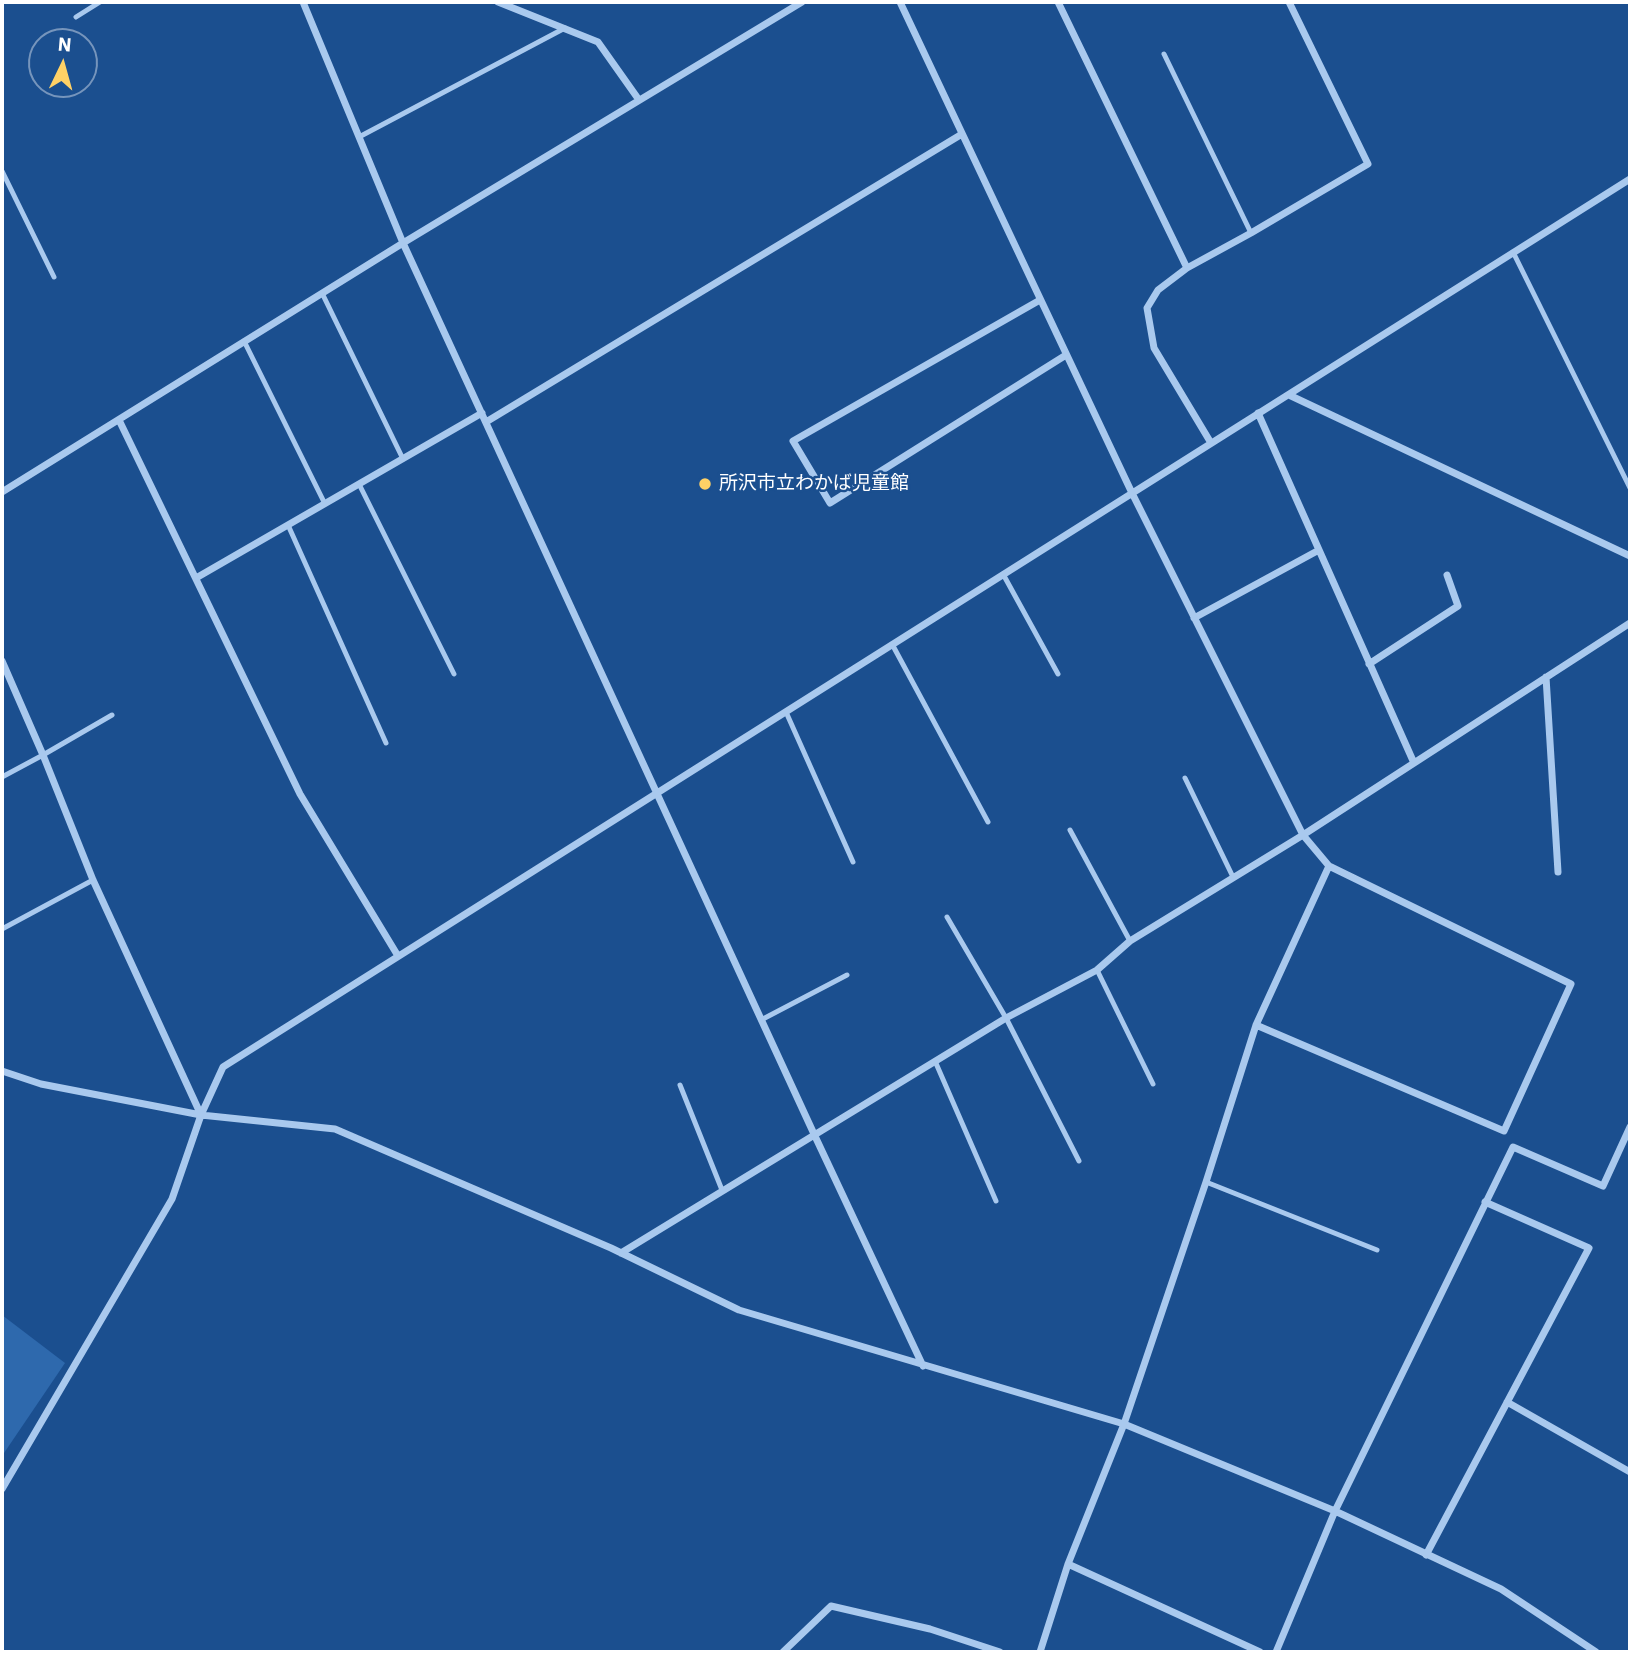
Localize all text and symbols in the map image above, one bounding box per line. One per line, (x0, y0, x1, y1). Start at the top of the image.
north arrow (28, 28, 98, 98)
text: N (57, 32, 73, 57)
place label: 所沢市立わかば児童館 (719, 473, 909, 495)
marker: 所沢市立わかば児童館 (697, 476, 713, 492)

